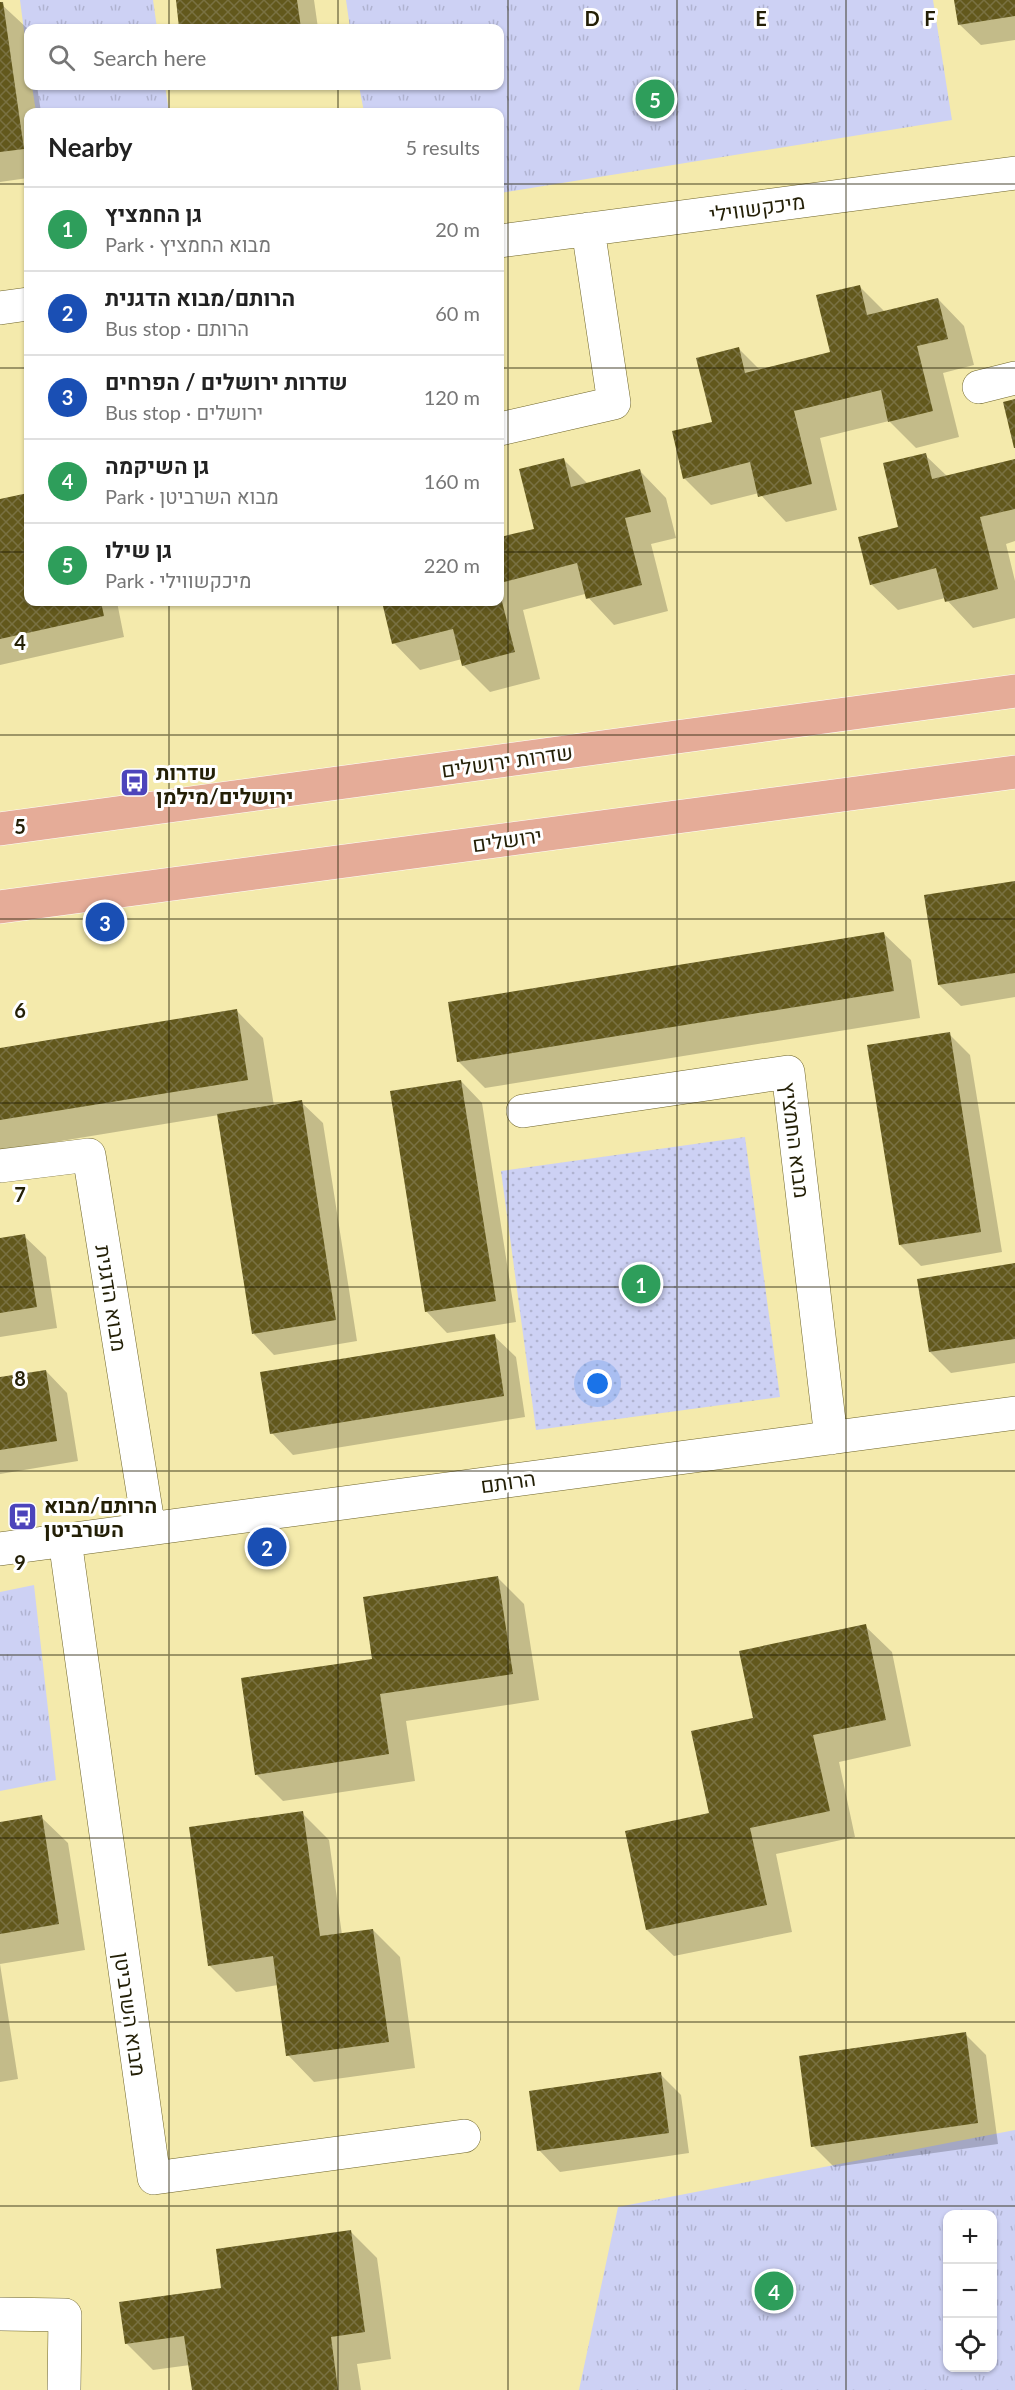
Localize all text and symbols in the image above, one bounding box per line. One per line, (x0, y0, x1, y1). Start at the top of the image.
text: D (584, 6, 600, 30)
text: E (755, 6, 767, 30)
text: F (924, 6, 936, 30)
search box (24, 24, 504, 90)
icon: search (45, 41, 78, 74)
text: Search here (93, 44, 206, 71)
pin: 5 (636, 76, 674, 122)
text: Nearby (48, 131, 133, 163)
text: 5 results (405, 135, 480, 159)
street label: מיכקשווילי (707, 188, 807, 226)
text: גן החמציץ (105, 200, 202, 227)
text: 1 (62, 217, 73, 241)
text: 20 m (435, 217, 480, 241)
text: Park · מבוא החמציץ (105, 232, 271, 256)
text: הרותם/מבוא הדגנית (105, 284, 295, 311)
text: 2 (62, 301, 73, 325)
text: 60 m (435, 301, 480, 325)
text: Bus stop · הרותם (105, 316, 249, 340)
text: שדרות ירושלים / הפרחים (105, 368, 348, 395)
text: 3 (62, 385, 73, 409)
text: 120 m (424, 385, 480, 409)
text: Bus stop · ירושלים (105, 400, 263, 424)
text: גן השיקמה (105, 452, 209, 479)
text: 4 (62, 469, 73, 493)
text: 160 m (424, 469, 480, 493)
text: Park · מבוא השרביטן (105, 484, 279, 508)
text: גן שילו (105, 536, 172, 563)
text: 5 (62, 553, 73, 577)
text: 220 m (424, 553, 480, 577)
text: Park · מיכקשווילי (105, 568, 251, 592)
text: 4 (14, 630, 26, 654)
street label: שדרות ירושלים (440, 738, 574, 782)
place label: שדרות ירושלים/מילמן (156, 759, 293, 808)
bus stop icon: שדרות ירושלים/מילמן (119, 767, 151, 799)
text: 5 (14, 814, 26, 838)
street label: ירושלים (471, 822, 543, 856)
pin: 3 (86, 900, 124, 944)
text: 6 (14, 998, 26, 1022)
street label: מבוא החמציץ (776, 1080, 816, 1200)
text: 7 (14, 1182, 26, 1206)
street label: מבוא הדגנית (91, 1243, 133, 1353)
pin: 1 (622, 1262, 660, 1306)
text: 8 (14, 1366, 26, 1390)
your location (583, 1369, 612, 1398)
street label: הרותם (479, 1465, 537, 1497)
place label: הרותם/מבוא השרביטן (44, 1492, 157, 1541)
bus stop icon: הרותם/מבוא השרביטן (7, 1500, 39, 1532)
pin: 2 (248, 1524, 286, 1570)
text: 9 (14, 1550, 26, 1574)
street label: מבוא השרביטן (110, 1950, 152, 2078)
map controls (943, 2210, 997, 2372)
button: + (943, 2210, 997, 2264)
button: − (943, 2264, 997, 2318)
pin: 4 (754, 2268, 794, 2314)
button: locate (943, 2318, 997, 2372)

